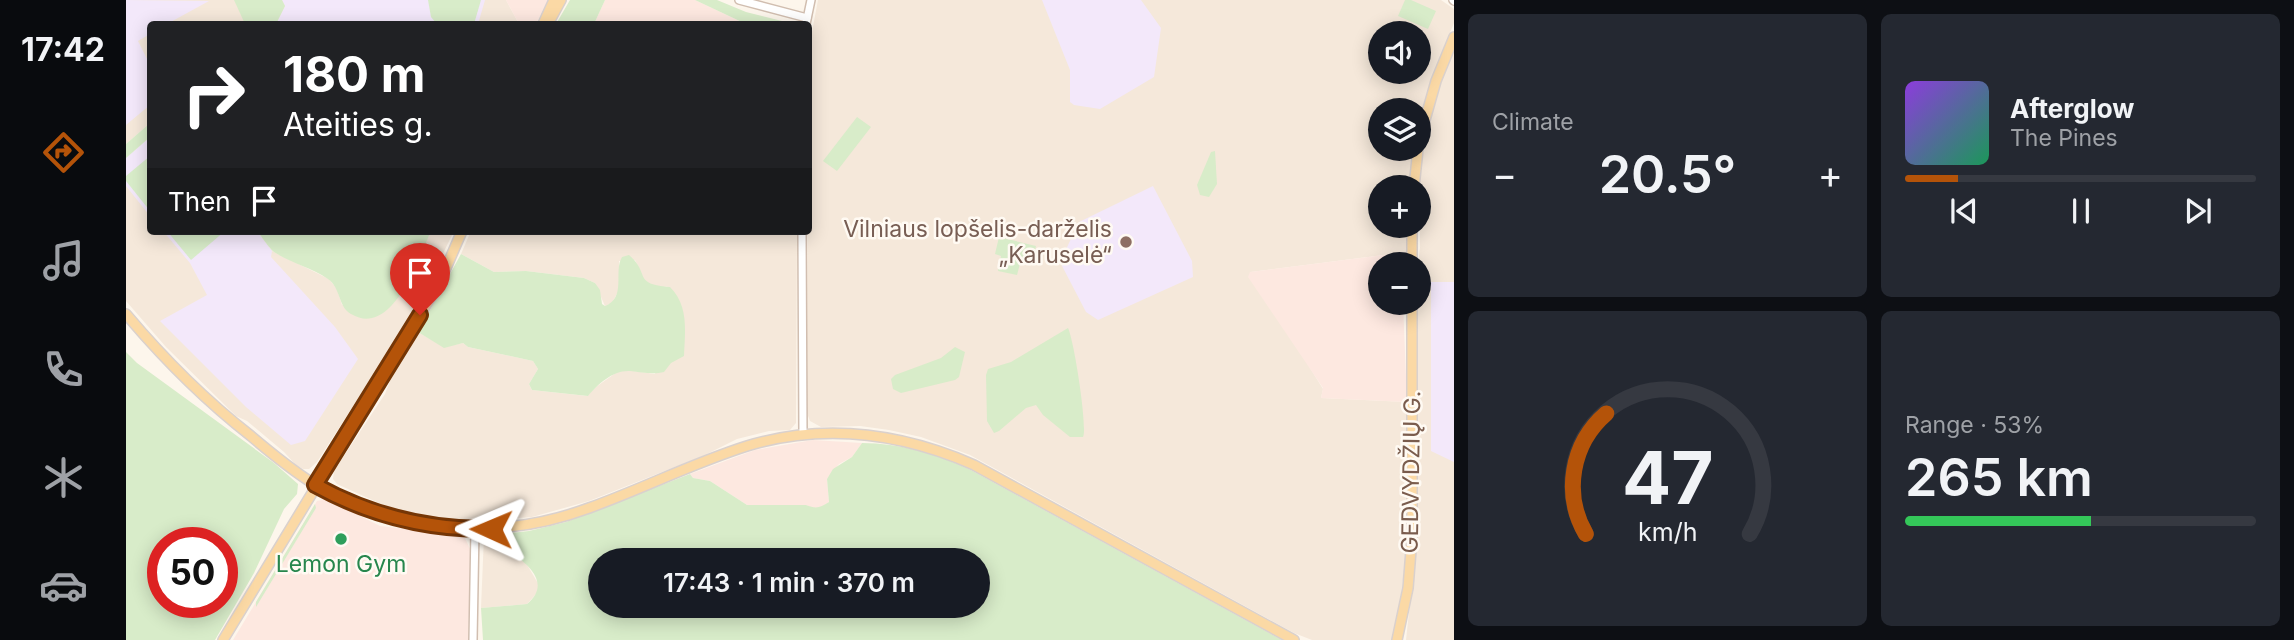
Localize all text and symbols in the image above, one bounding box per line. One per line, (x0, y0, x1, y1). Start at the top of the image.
map controls (1368, 21, 1431, 315)
button: sound (1368, 21, 1431, 84)
text: 17:42 (21, 30, 105, 69)
text: 180 m (283, 45, 425, 104)
icon: right (168, 49, 259, 140)
text: Afterglow (2010, 93, 2134, 124)
button: layers (1368, 98, 1431, 161)
text: Ateities g. (283, 105, 433, 144)
text: Climate (1492, 108, 1574, 136)
text: The Pines (2010, 124, 2118, 152)
icon: directions (39, 128, 88, 177)
text: 20.5° (1599, 143, 1736, 206)
text: − (1492, 151, 1517, 197)
text: + (1818, 151, 1843, 197)
button: + (1368, 175, 1431, 238)
icon: arrive (245, 182, 283, 220)
text: Then (168, 186, 231, 217)
icon: previous (1945, 192, 1983, 230)
icon: pause (2062, 192, 2100, 230)
icon: next (2179, 192, 2217, 230)
place label: Vilniaus lopšelis-darželis „Karuselė“ (843, 215, 1112, 269)
marker: Vilniaus lopšelis-darželis „Karuselė“ (1118, 234, 1134, 250)
icon: music (39, 236, 88, 285)
pin (390, 243, 450, 315)
button: − (1368, 252, 1431, 315)
icon: arrive (401, 254, 439, 292)
icon: phone (39, 345, 88, 394)
street label: GEDVYDŽIŲ G. (1396, 390, 1426, 554)
text: Range · 53% (1905, 411, 2044, 439)
text: 47 (1622, 434, 1713, 523)
text: 265 km (1905, 446, 2093, 509)
icon: climate (39, 453, 88, 502)
position arrow (454, 492, 528, 566)
text: km/h (1638, 517, 1697, 547)
speed limit sign: 50 (147, 527, 238, 618)
marker: Lemon Gym (333, 531, 349, 547)
place label: Lemon Gym (276, 550, 406, 578)
icon: car (39, 561, 88, 610)
text: 17:43 · 1 min · 370 m (663, 567, 915, 598)

